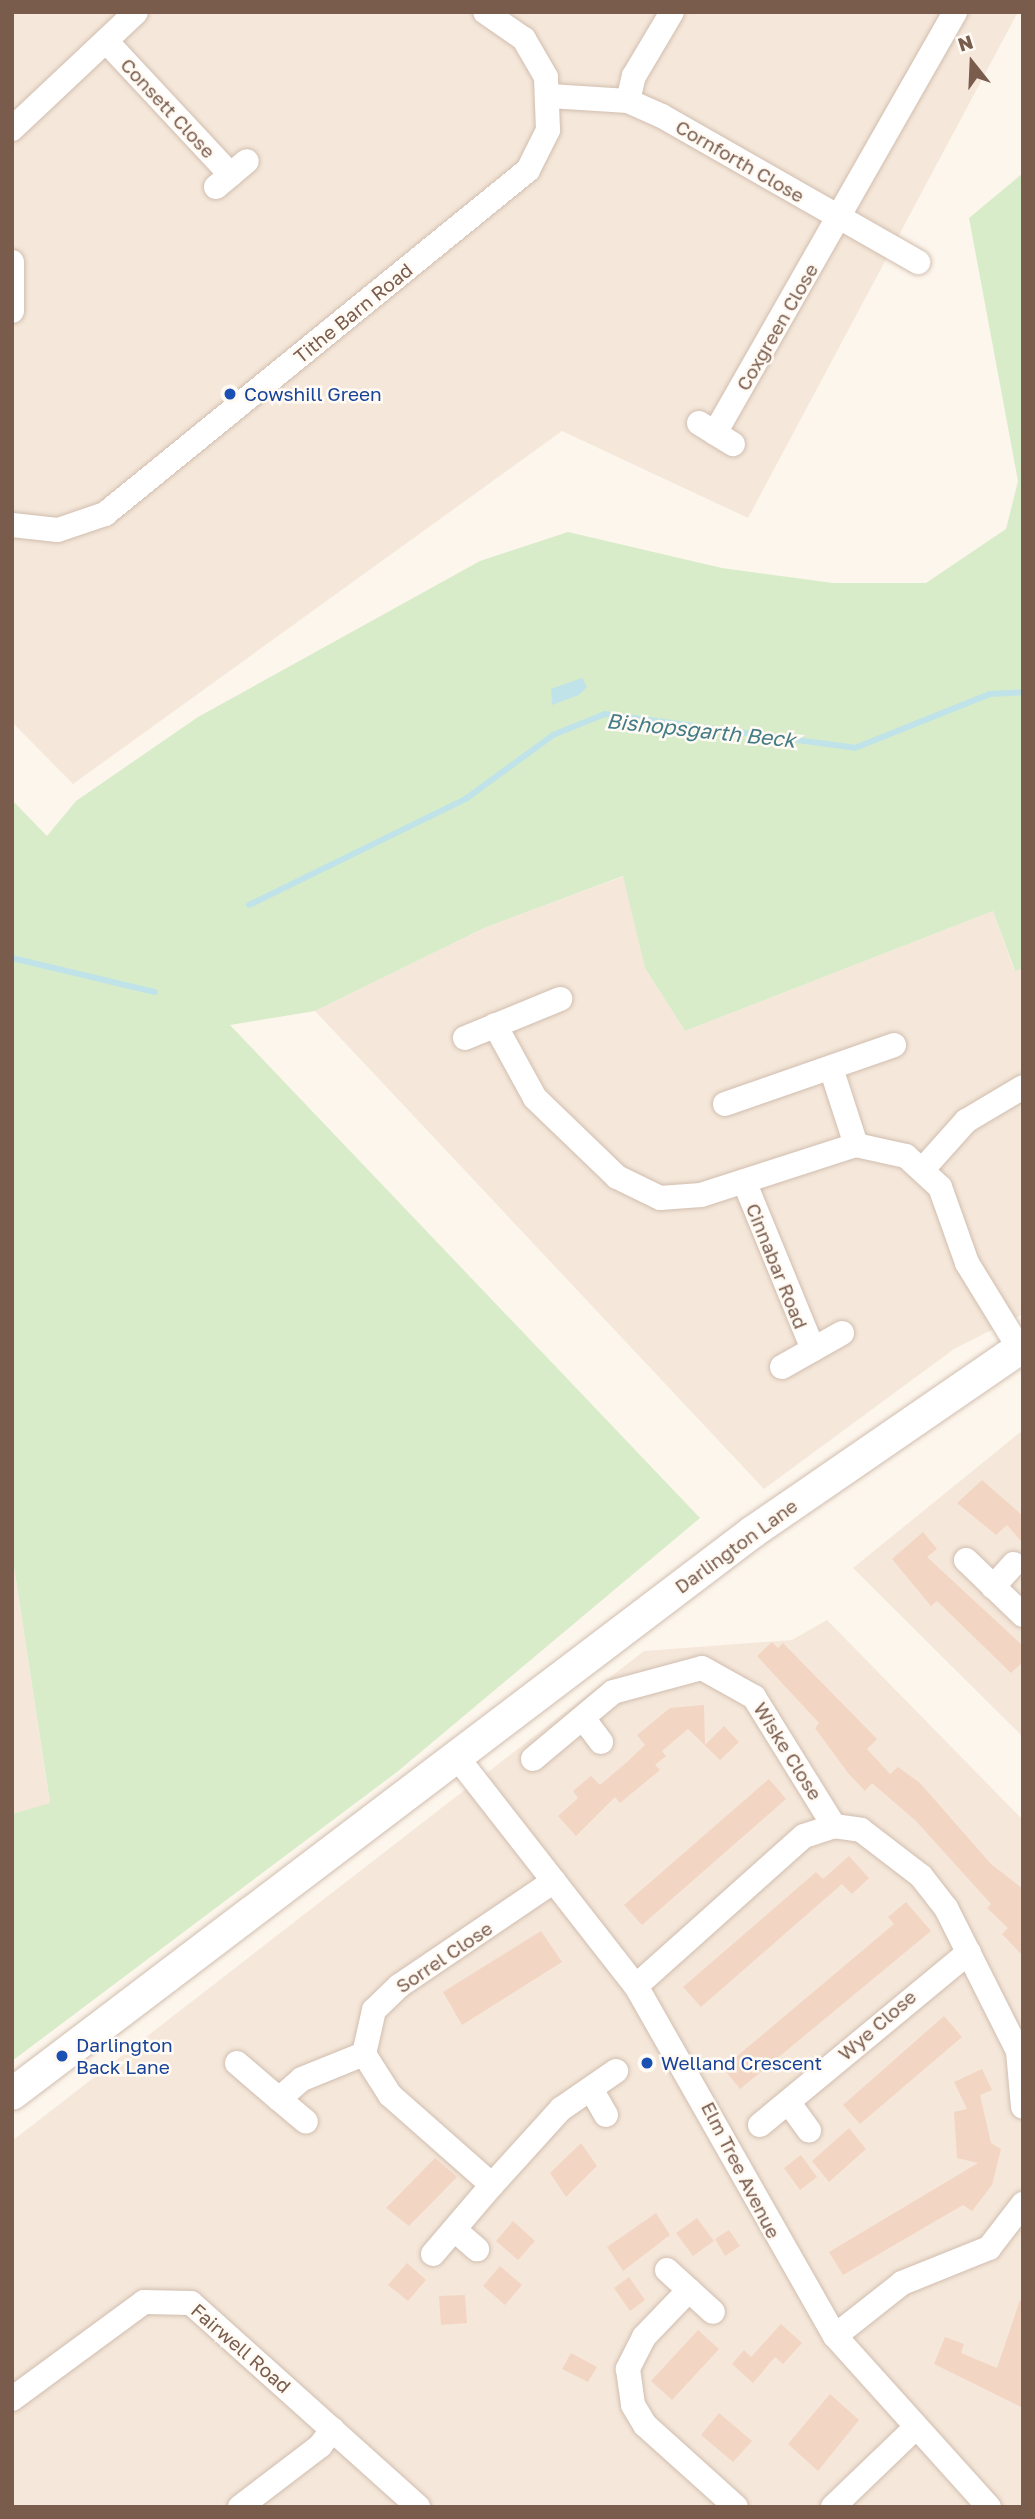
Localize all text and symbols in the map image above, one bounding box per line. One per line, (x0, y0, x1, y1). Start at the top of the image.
north arrow (937, 28, 1007, 98)
text: N (955, 29, 976, 56)
street label: Consett Close (116, 53, 220, 163)
street label: Cornforth Close (672, 115, 808, 207)
street label: Tithe Barn Road (289, 258, 417, 368)
street label: Coxgreen Close (731, 260, 823, 394)
place label: Cowshill Green (244, 383, 382, 405)
marker: Cowshill Green (222, 386, 238, 402)
water label: Bishopsgarth Beck (605, 708, 797, 752)
street label: Cinnabar Road (741, 1200, 813, 1332)
street label: Darlington Lane (670, 1494, 802, 1598)
street label: Wiske Close (749, 1698, 827, 1804)
street label: Sorrel Close (391, 1916, 497, 1998)
street label: Wye Close (833, 1985, 921, 2065)
place label: Darlington Back Lane (76, 2034, 173, 2078)
marker: Darlington Back Lane (54, 2048, 70, 2064)
place label: Welland Crescent (661, 2052, 822, 2074)
marker: Welland Crescent (639, 2055, 655, 2071)
street label: Elm Tree Avenue (697, 2098, 785, 2242)
street label: Fairwell Road (187, 2299, 295, 2397)

